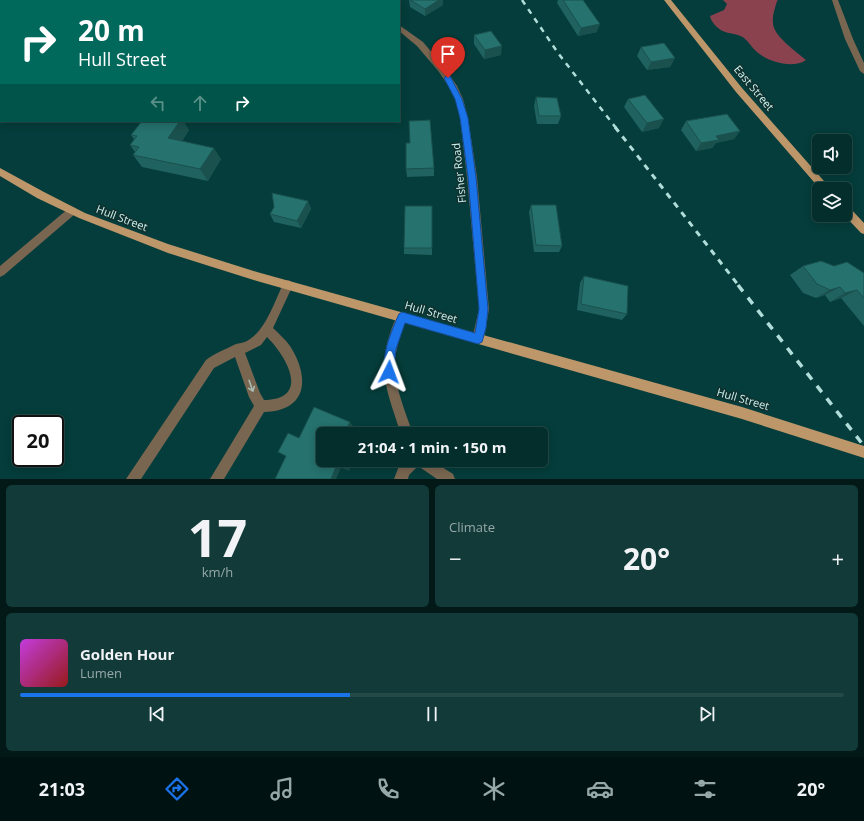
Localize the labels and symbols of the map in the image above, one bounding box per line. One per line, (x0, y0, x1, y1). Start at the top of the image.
pin (431, 37, 465, 78)
street label: East Street (731, 62, 778, 114)
street label: Fisher Road (448, 142, 469, 204)
street label: Hull Street (94, 201, 150, 234)
street label: Hull Street (403, 297, 459, 326)
position arrow (368, 351, 410, 393)
one-way arrow (248, 380, 255, 393)
street label: Hull Street (715, 384, 771, 413)
speed limit sign: 20 (12, 415, 64, 467)

